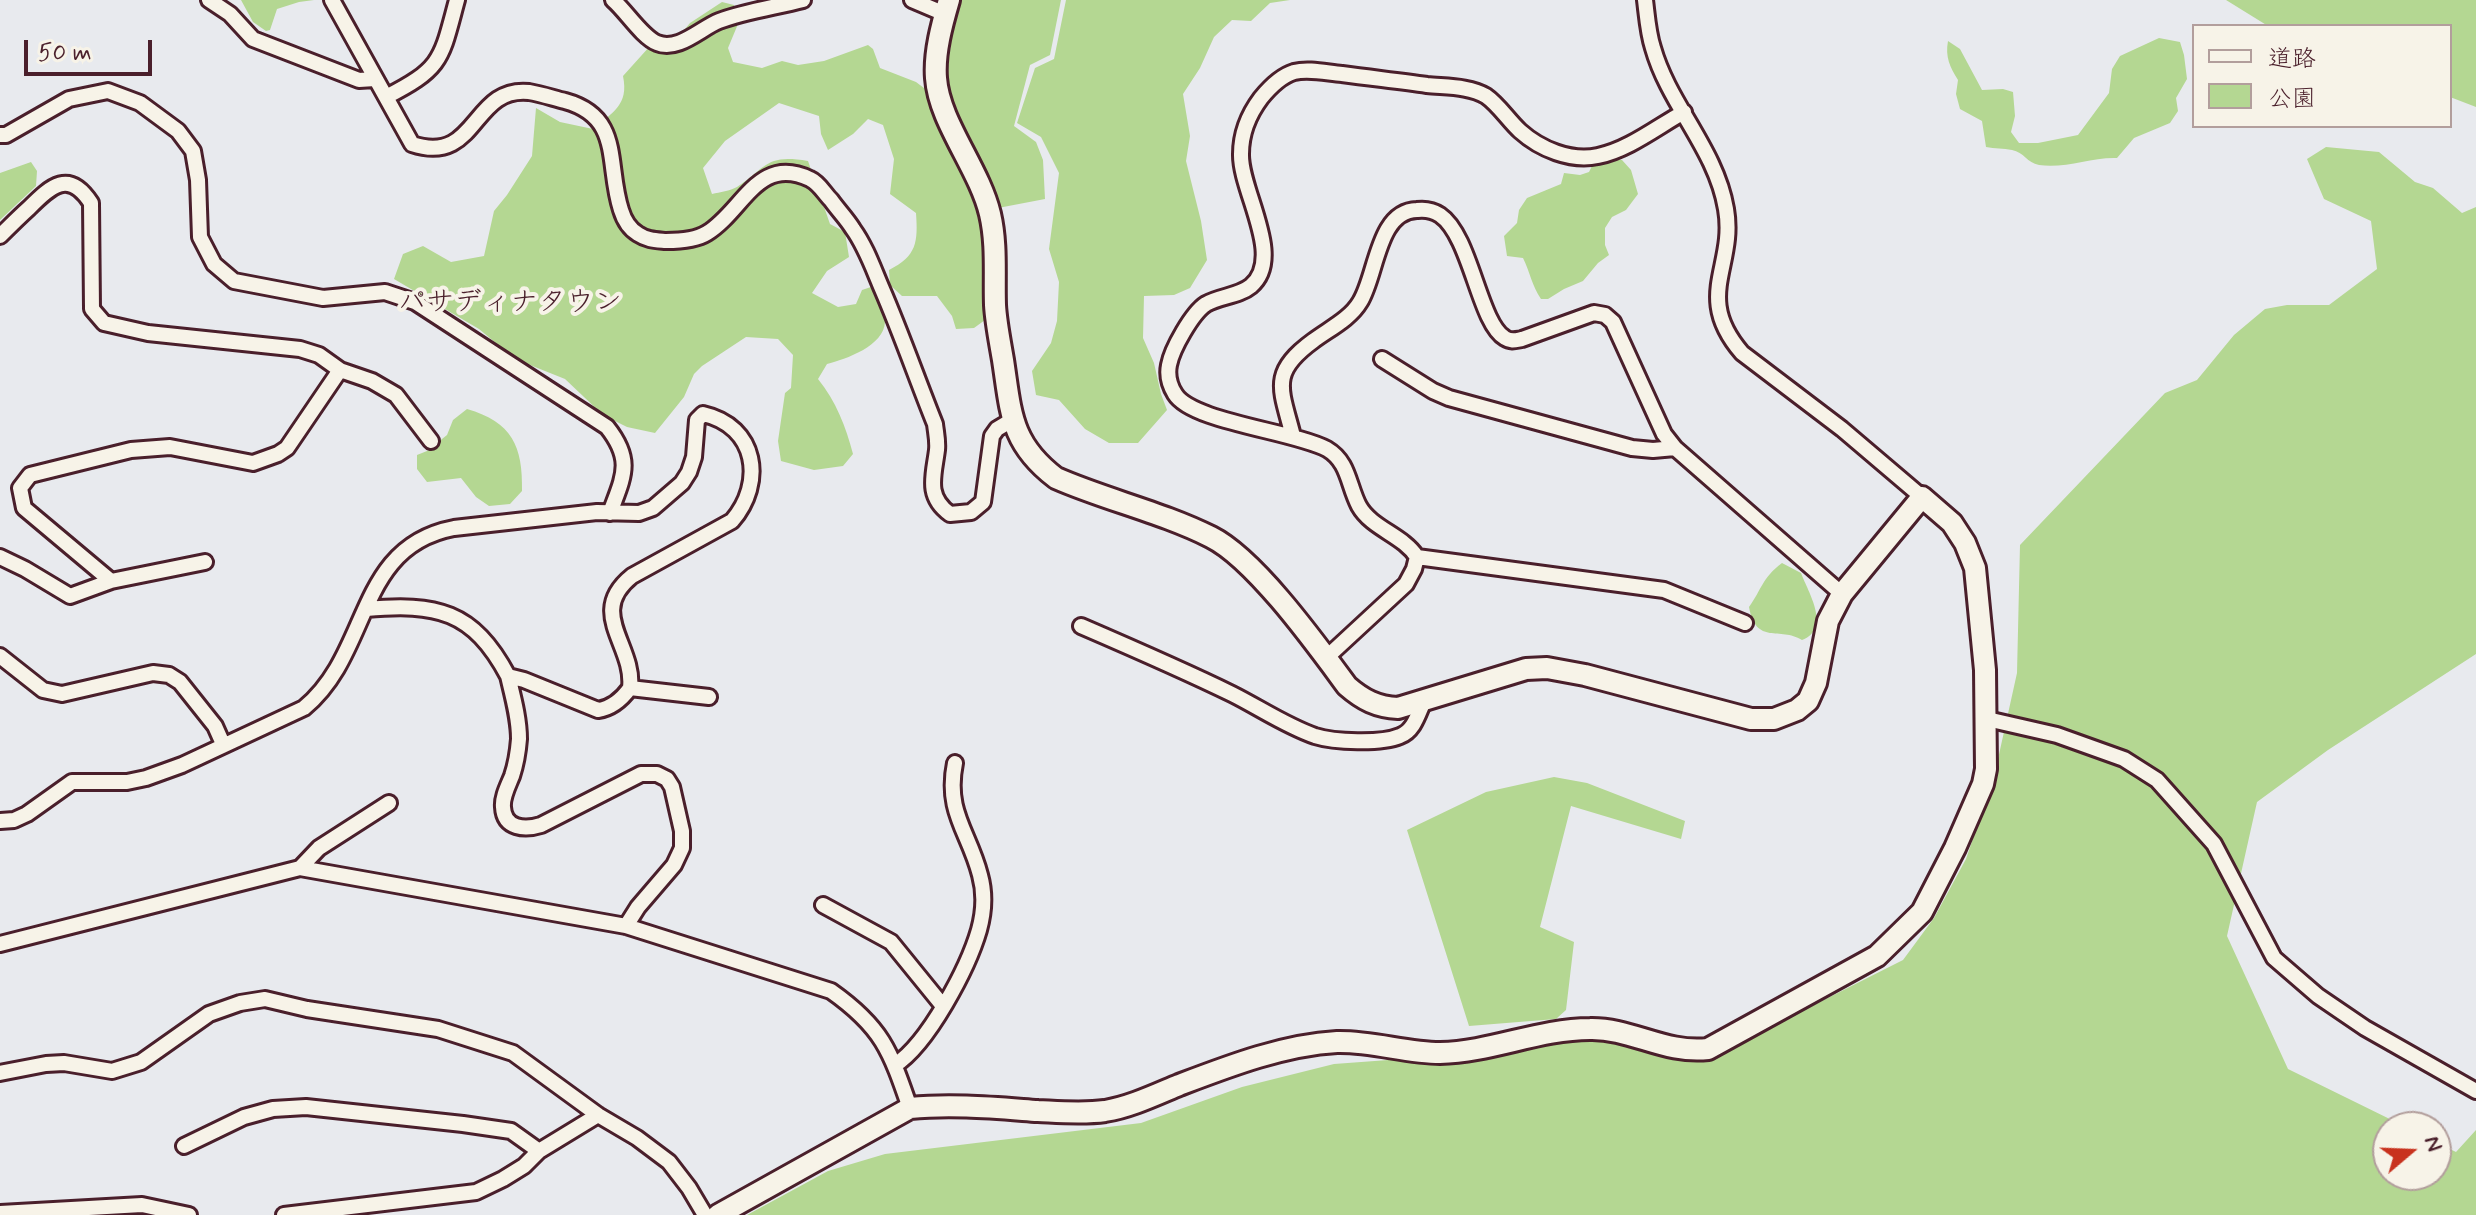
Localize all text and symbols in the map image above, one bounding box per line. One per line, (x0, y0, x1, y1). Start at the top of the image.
scale bar (28, 24, 156, 74)
legend (2192, 24, 2452, 128)
text: 50 m (38, 38, 92, 69)
text: 道路 (2268, 44, 2316, 75)
text: 公園 (2268, 84, 2316, 115)
district label: パサディナタウン (398, 287, 622, 321)
north arrow (2372, 1111, 2452, 1191)
text: N (2417, 1132, 2448, 1155)

